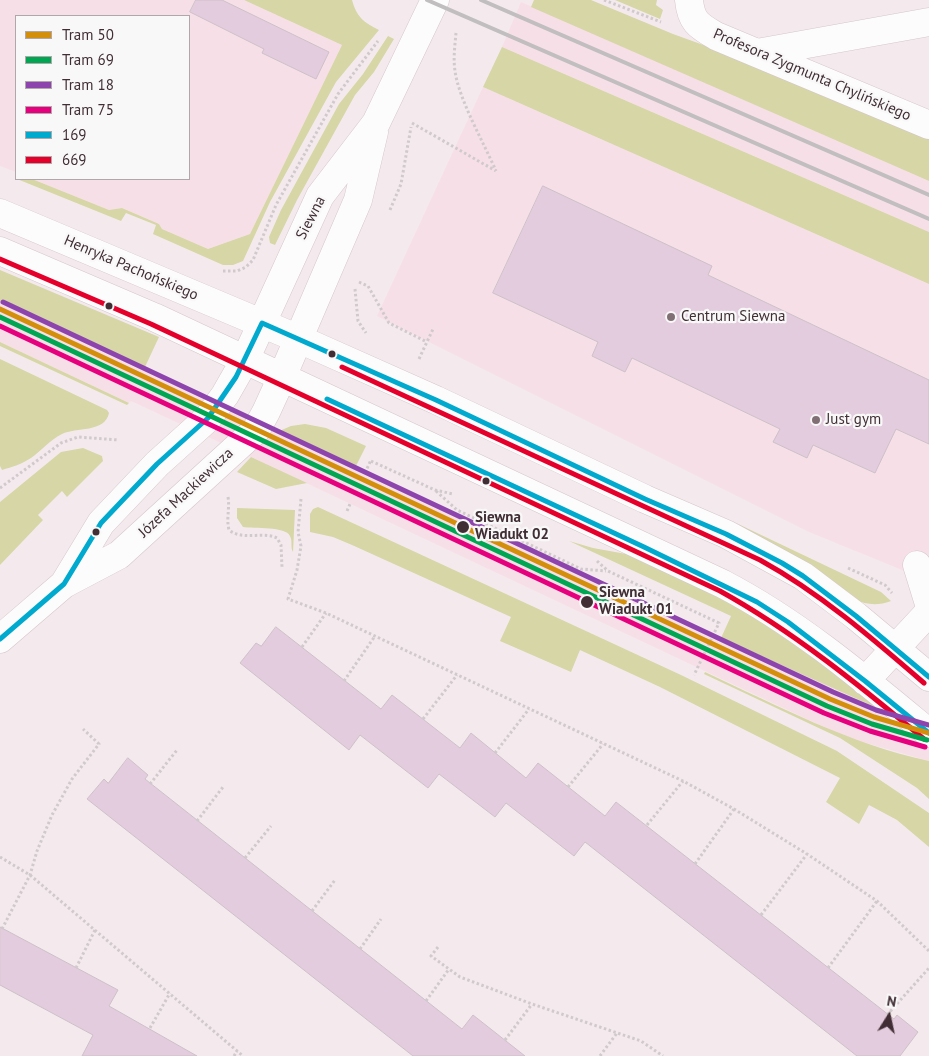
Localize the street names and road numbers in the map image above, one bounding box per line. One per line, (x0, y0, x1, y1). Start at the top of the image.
street label: Profesora Zygmunta Chylińskiego (710, 25, 914, 125)
street label: Siewna (293, 193, 329, 243)
street label: Henryka Pachońskiego (61, 232, 201, 304)
street label: Józefa Mackiewicza (135, 445, 237, 541)

